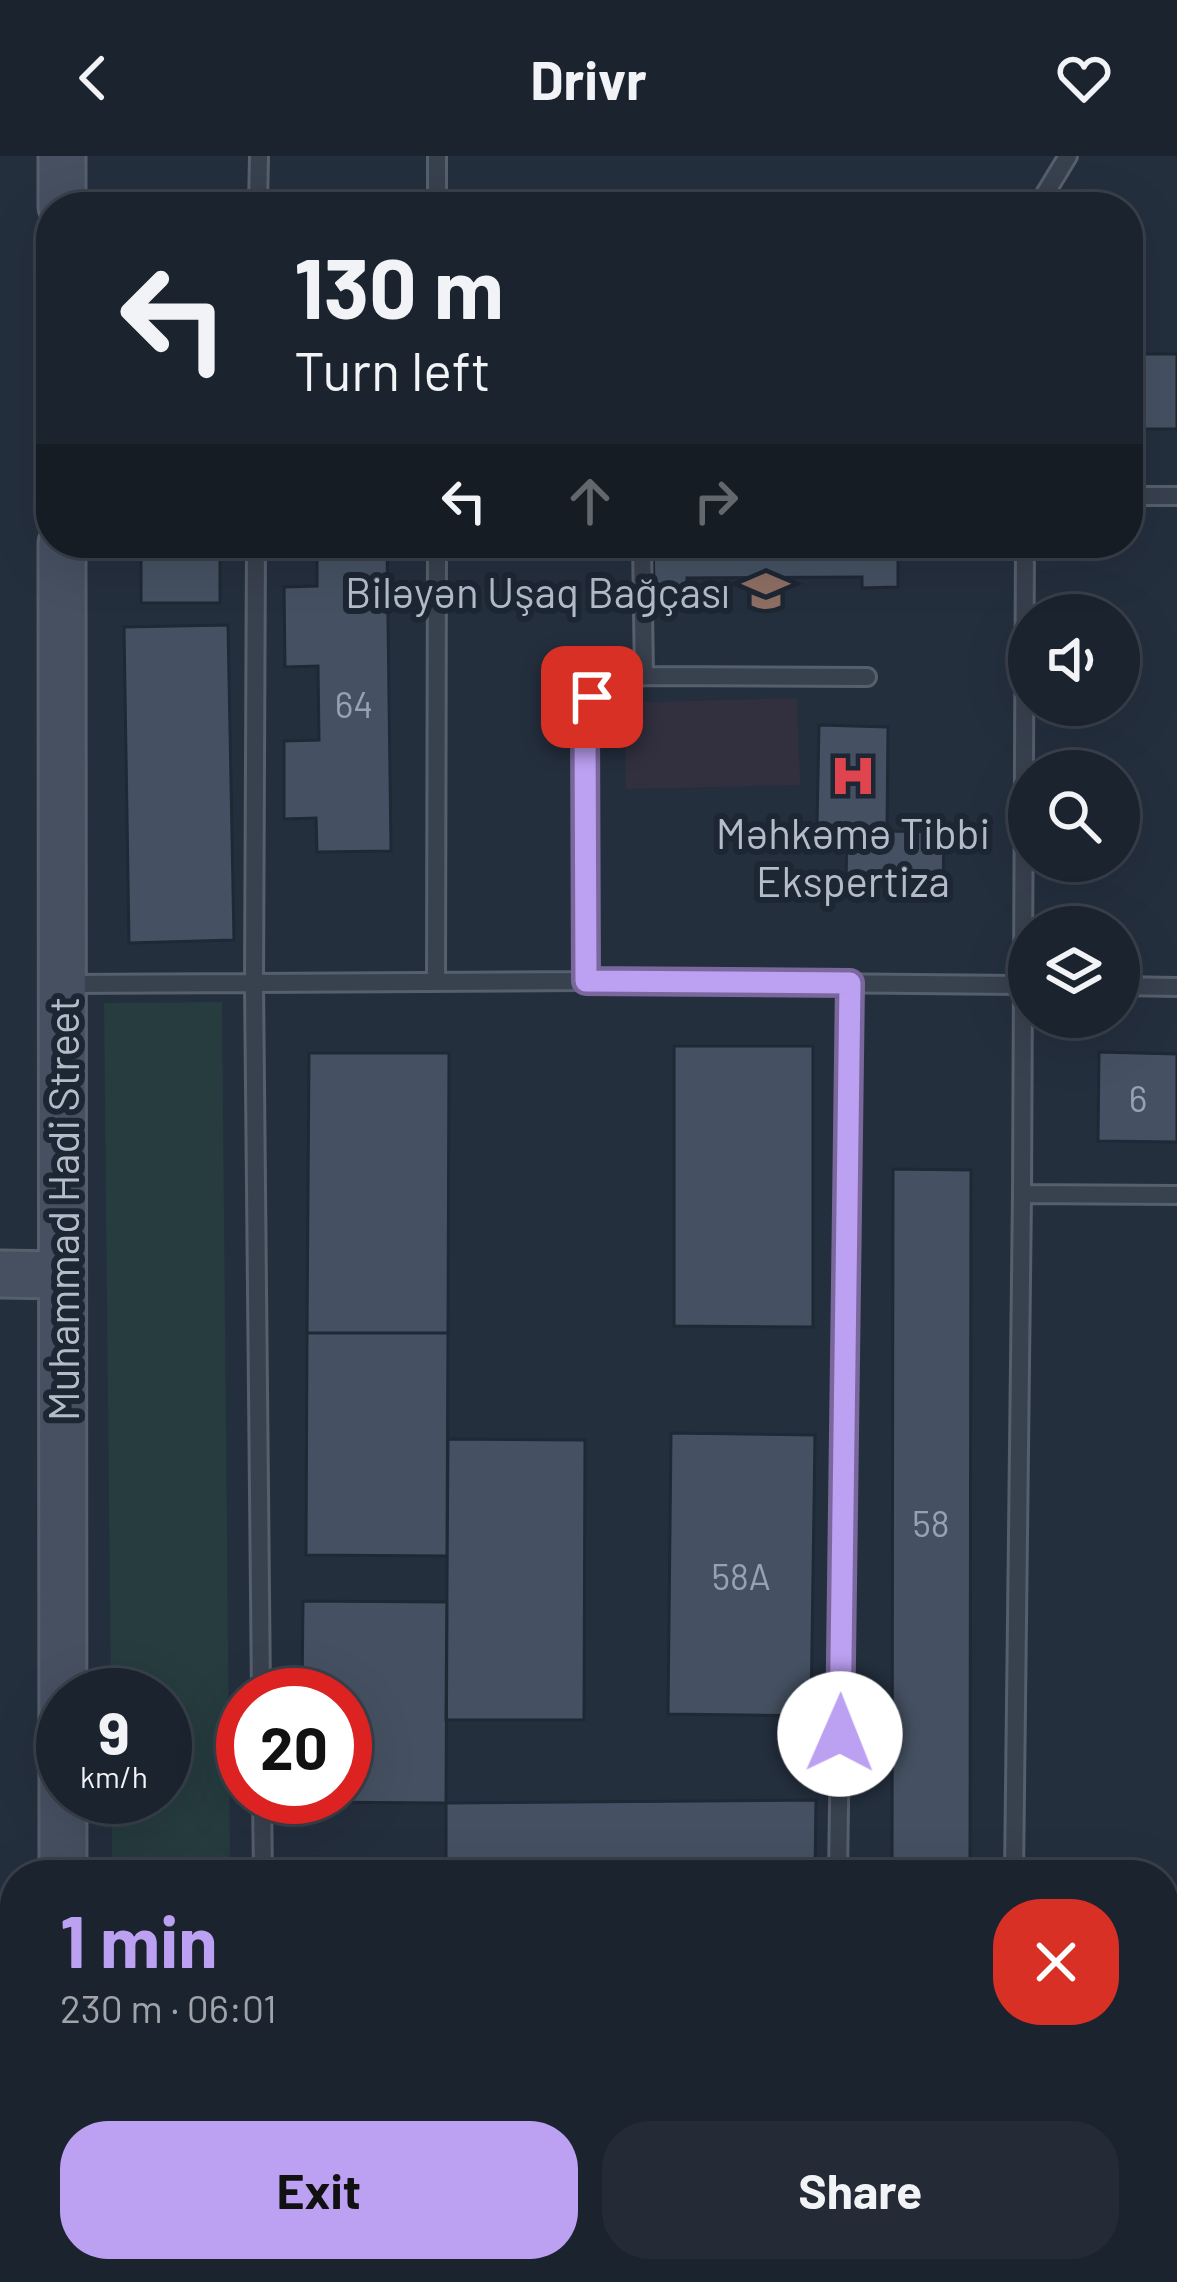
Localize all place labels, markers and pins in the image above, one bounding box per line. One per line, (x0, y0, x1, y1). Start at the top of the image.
place label: Biləyən Uşaq Bağçası (345, 566, 730, 617)
school or university icon: Biləyən Uşaq Bağçası (741, 566, 791, 616)
pin (541, 646, 643, 748)
hospital icon: Məhkəmə Tibbi Ekspertiza (828, 751, 878, 801)
place label: Məhkəmə Tibbi Ekspertiza (716, 807, 990, 906)

